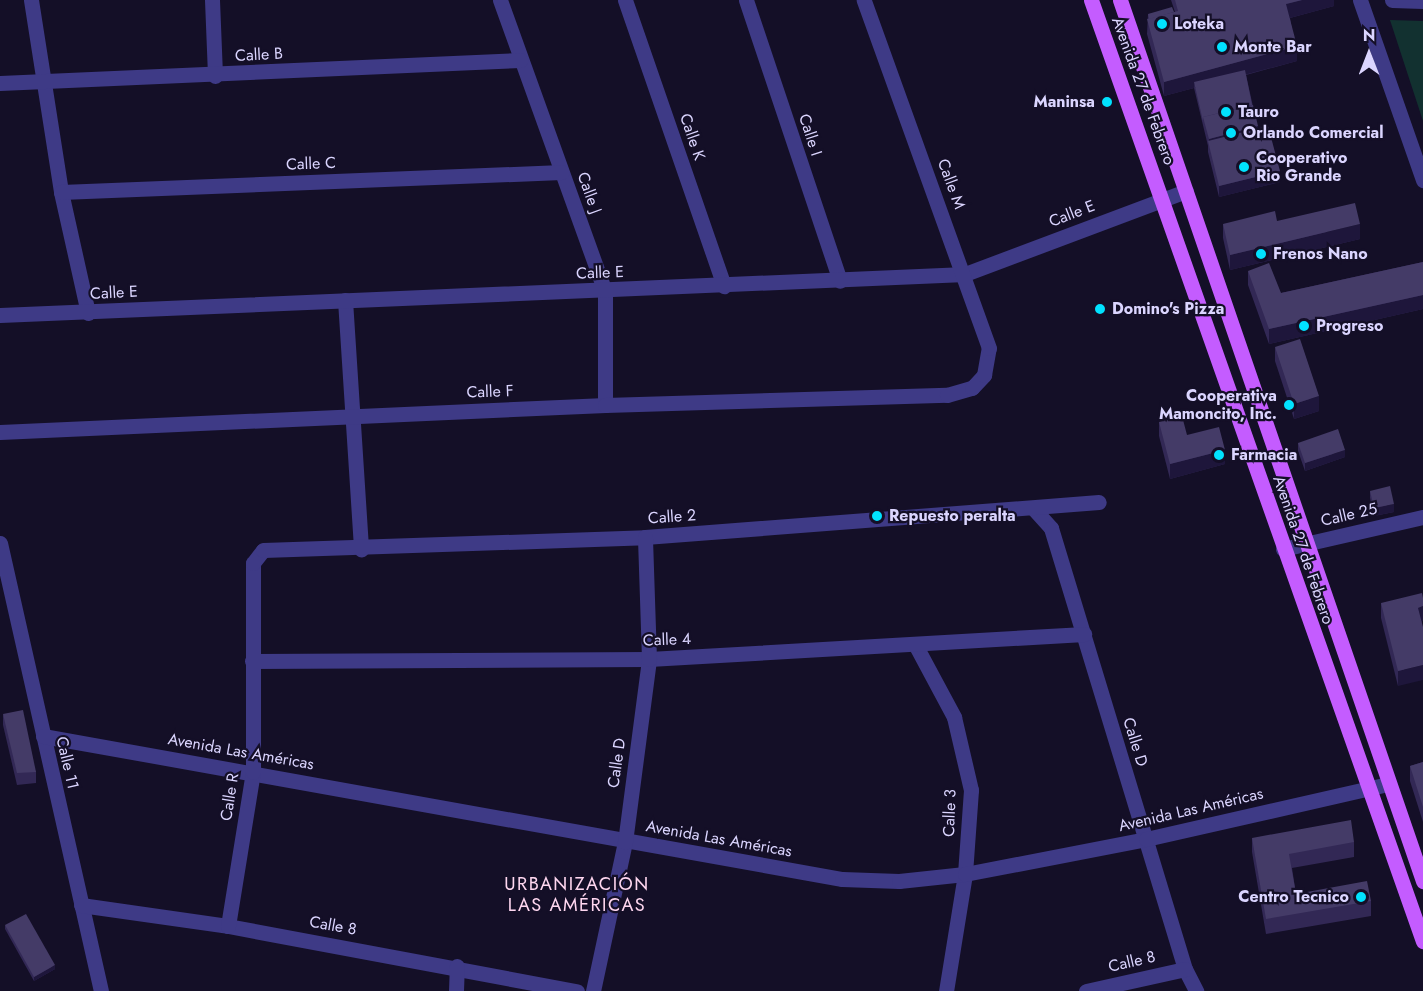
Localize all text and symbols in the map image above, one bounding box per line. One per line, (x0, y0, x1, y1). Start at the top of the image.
place label: Loteka (1174, 14, 1224, 34)
street label: Avenida 27 de Febrero (1107, 15, 1179, 167)
marker: Loteka (1155, 17, 1169, 31)
north arrow (1339, 24, 1399, 84)
text: N (1363, 24, 1375, 47)
place label: Monte Bar (1234, 37, 1312, 57)
marker: Monte Bar (1215, 40, 1229, 54)
street label: Calle B (235, 44, 283, 66)
place label: Maninsa (1033, 92, 1095, 112)
marker: Maninsa (1100, 95, 1114, 109)
place label: Tauro (1238, 102, 1279, 122)
marker: Tauro (1219, 105, 1233, 119)
street label: Calle K (675, 111, 709, 163)
street label: Calle I (794, 112, 826, 158)
place label: Orlando Comercial (1243, 123, 1384, 143)
marker: Orlando Comercial (1224, 126, 1238, 140)
place label: Cooperativo Rio Grande (1256, 148, 1347, 186)
street label: Calle C (286, 154, 336, 174)
street label: Calle M (933, 156, 969, 212)
marker: Cooperativo Rio Grande (1237, 160, 1251, 174)
street label: Calle J (573, 170, 605, 216)
street label: Calle E (1046, 196, 1098, 232)
place label: Frenos Nano (1273, 244, 1368, 264)
marker: Frenos Nano (1254, 247, 1268, 261)
street label: Calle E (576, 263, 624, 283)
street label: Calle E (90, 282, 138, 304)
place label: Domino's Pizza (1112, 299, 1224, 319)
marker: Domino's Pizza (1093, 302, 1107, 316)
place label: Progreso (1316, 316, 1383, 336)
marker: Progreso (1297, 319, 1311, 333)
street label: Calle F (466, 382, 514, 402)
place label: Cooperativa Mamoncito, Inc. (1159, 386, 1277, 424)
marker: Cooperativa Mamoncito, Inc. (1282, 398, 1296, 412)
place label: Farmacia (1231, 445, 1297, 465)
marker: Farmacia (1212, 448, 1226, 462)
street label: Avenida 27 de Febrero (1269, 473, 1337, 627)
street label: Calle 25 (1319, 499, 1379, 531)
street label: Calle 2 (647, 506, 697, 528)
place label: Repuesto peralta (889, 506, 1016, 526)
marker: Repuesto peralta (870, 509, 884, 523)
street label: Calle 4 (642, 630, 692, 650)
street label: Calle D (1119, 715, 1151, 769)
street label: Avenida Las Américas (167, 730, 315, 774)
street label: Calle 11 (52, 735, 82, 791)
street label: Calle D (604, 737, 630, 789)
street label: Calle R (217, 772, 243, 822)
street label: Avenida Las Américas (1117, 784, 1265, 836)
street label: Calle 3 (940, 789, 960, 837)
street label: Avenida Las Américas (645, 817, 793, 861)
district label: URBANIZACIÓN LAS AMÉRICAS (504, 874, 650, 916)
place label: Centro Tecnico (1238, 887, 1349, 907)
marker: Centro Tecnico (1354, 890, 1368, 904)
street label: Calle 8 (308, 912, 358, 940)
street label: Calle 8 (1107, 947, 1157, 977)

